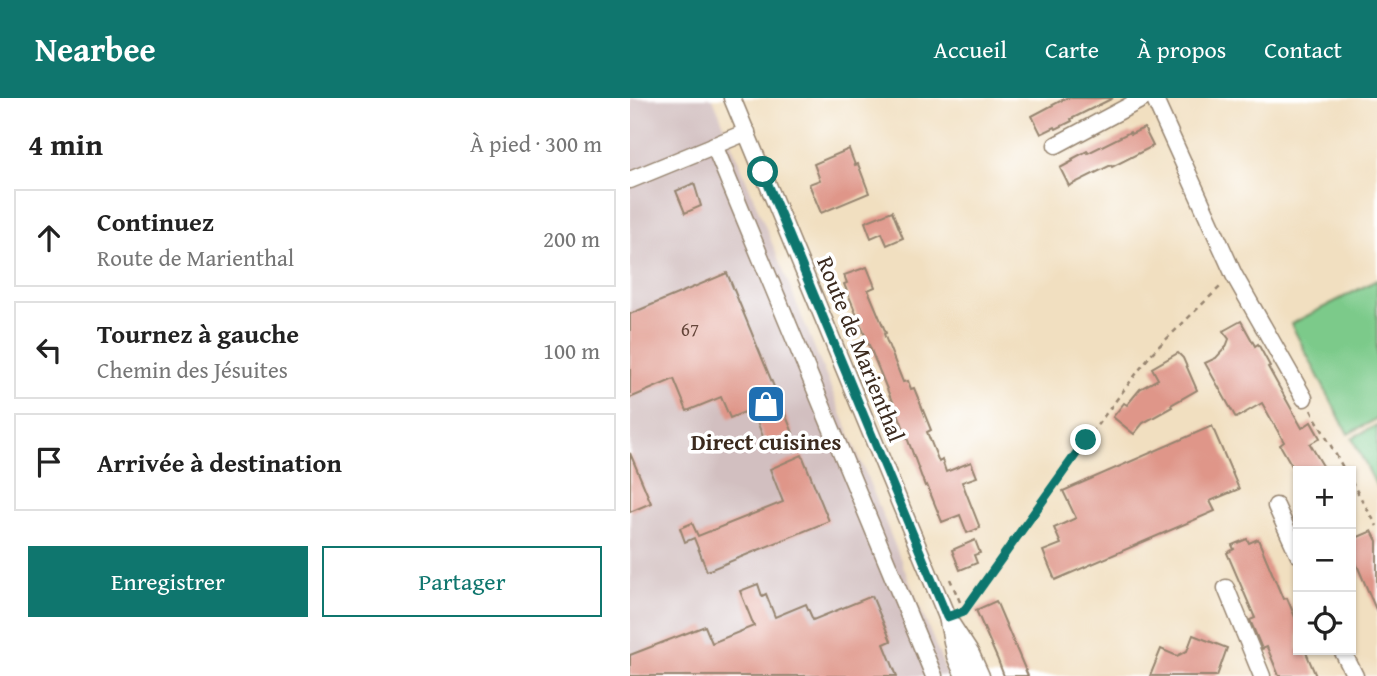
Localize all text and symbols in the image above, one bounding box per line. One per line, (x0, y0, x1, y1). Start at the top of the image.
text: Nearbee (35, 25, 156, 73)
text: Accueil (933, 32, 1007, 67)
text: Carte (1045, 32, 1099, 67)
text: À propos (1137, 32, 1226, 67)
text: Contact (1264, 32, 1342, 67)
text: 4 min (28, 122, 103, 166)
text: À pied · 300 m (470, 127, 602, 160)
route start (747, 156, 778, 187)
text: Continuez (97, 202, 214, 241)
icon: ahead (30, 219, 68, 257)
text: 200 m (543, 222, 600, 255)
text: Route de Marienthal (97, 241, 294, 274)
street label: Route de Marienthal (809, 251, 914, 446)
text: Tournez à gauche (97, 314, 299, 353)
house number: 67 (681, 315, 699, 343)
icon: left (30, 331, 68, 369)
text: 100 m (543, 334, 600, 367)
text: Chemin des Jésuites (97, 353, 288, 386)
shop icon: Direct cuisines (745, 383, 787, 425)
route end (1070, 424, 1101, 455)
place label: Direct cuisines (691, 425, 841, 458)
icon: arrive (30, 443, 68, 481)
text: Arrivée à destination (97, 443, 342, 482)
map controls (1293, 466, 1356, 655)
button: + (1293, 466, 1356, 529)
button: − (1293, 529, 1356, 592)
button: Enregistrer (28, 546, 308, 617)
button: Partager (322, 546, 602, 617)
button: locate (1293, 592, 1356, 655)

